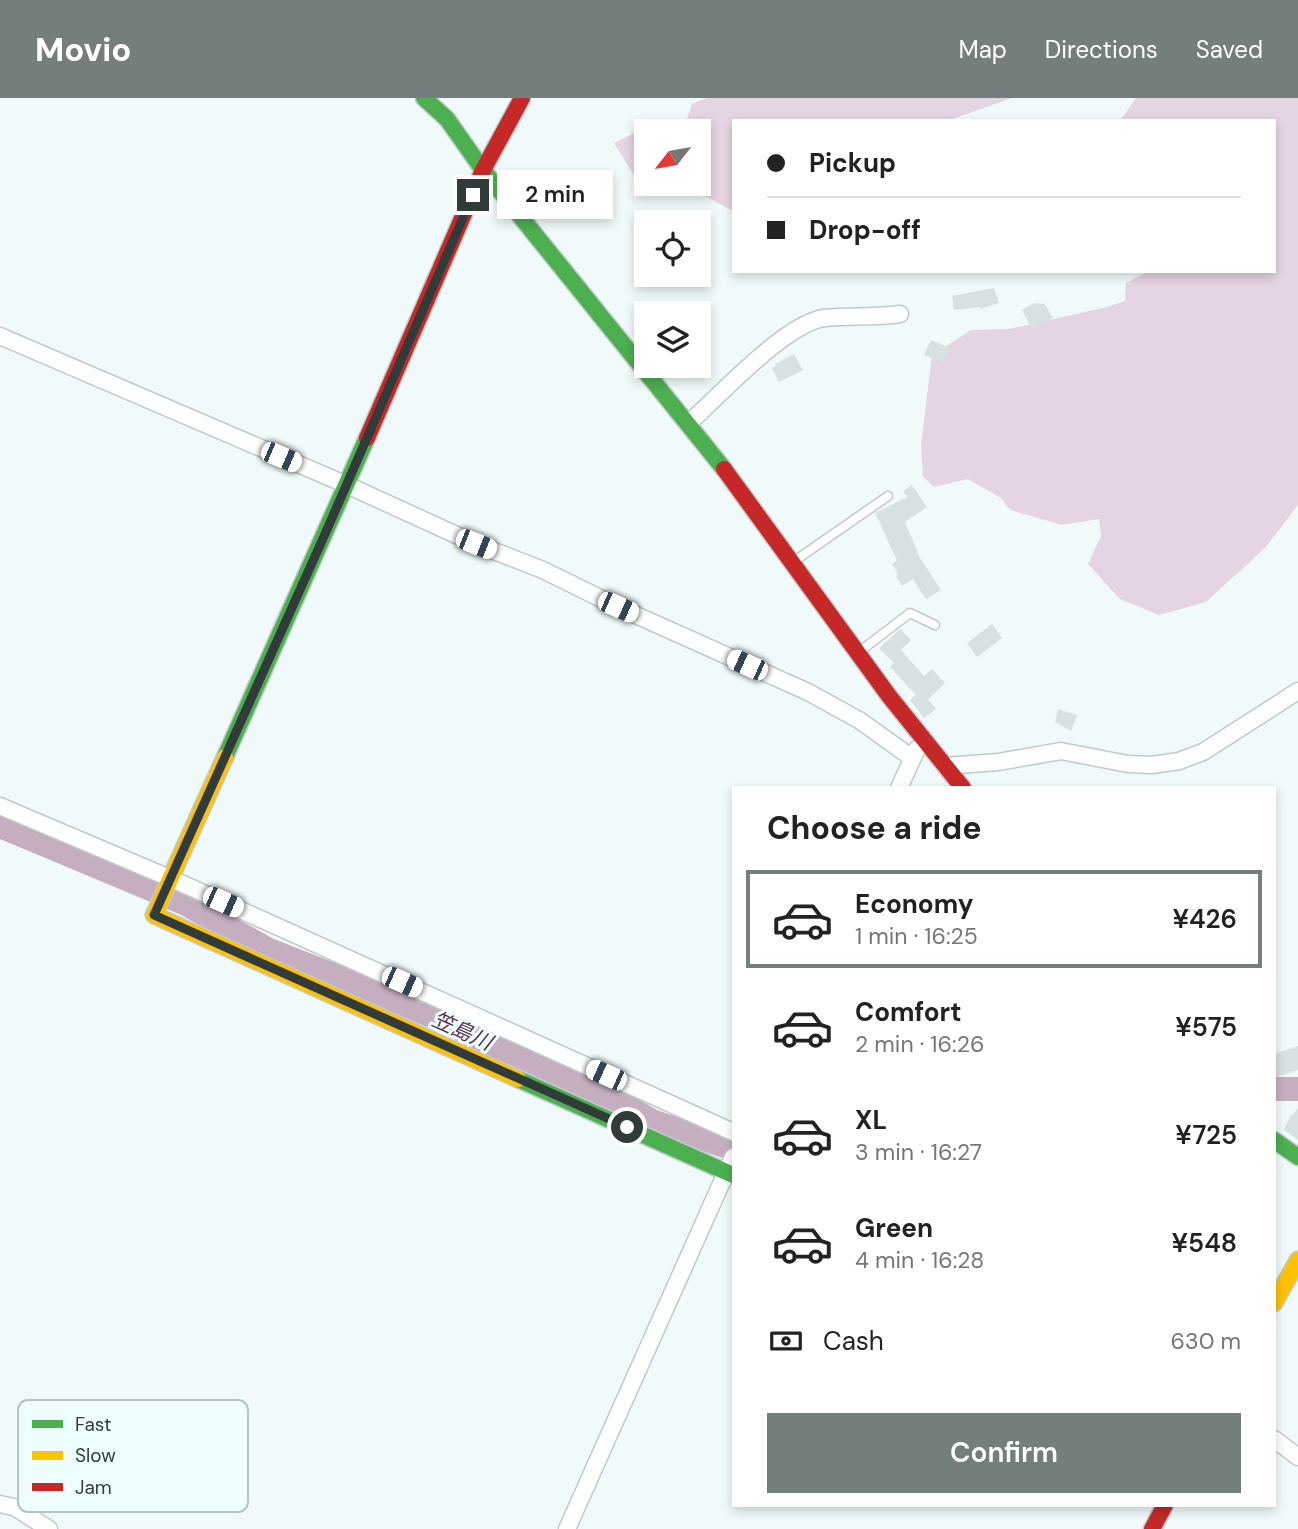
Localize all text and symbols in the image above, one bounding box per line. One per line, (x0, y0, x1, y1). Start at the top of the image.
text: Movio (35, 28, 131, 71)
text: Map (959, 34, 1007, 65)
text: Directions (1045, 34, 1158, 65)
text: Saved (1196, 34, 1263, 65)
north arrow (634, 119, 710, 196)
map controls (634, 119, 711, 378)
text: Pickup (809, 146, 896, 180)
callout: 2 min (498, 170, 613, 220)
route end (457, 179, 489, 211)
text: 2 min (525, 179, 585, 209)
button: locate (634, 210, 711, 287)
text: Drop-off (809, 213, 921, 247)
button: layers (634, 301, 711, 378)
car (258, 439, 305, 475)
car (453, 526, 500, 562)
car (595, 589, 642, 625)
car (724, 647, 771, 683)
text: Choose a ride (767, 807, 982, 849)
car (200, 884, 247, 920)
text: Economy (855, 887, 973, 921)
icon: car (771, 888, 834, 951)
text: ¥426 (1172, 902, 1237, 936)
text: 1 min · 16:25 (855, 921, 978, 951)
car (379, 964, 426, 1000)
text: Comfort (855, 995, 961, 1029)
icon: car (771, 996, 834, 1059)
water label: 笠島川 (428, 1005, 498, 1057)
text: ¥575 (1175, 1010, 1237, 1044)
text: 2 min · 16:26 (855, 1029, 984, 1059)
car (583, 1057, 630, 1093)
text: XL (855, 1103, 887, 1137)
icon: car (771, 1104, 834, 1167)
route start (611, 1111, 643, 1143)
text: ¥725 (1175, 1118, 1237, 1152)
text: 3 min · 16:27 (855, 1137, 982, 1167)
text: Green (855, 1211, 933, 1245)
icon: car (771, 1212, 834, 1275)
text: ¥548 (1172, 1226, 1237, 1260)
text: 4 min · 16:28 (855, 1245, 984, 1275)
icon: cash (767, 1322, 805, 1360)
text: Cash (823, 1324, 884, 1358)
text: 630 m (1171, 1326, 1241, 1356)
legend (18, 1400, 248, 1512)
text: Fast (75, 1412, 111, 1437)
button: Confirm (767, 1413, 1241, 1493)
text: Slow (75, 1443, 116, 1468)
text: Jam (75, 1475, 112, 1500)

